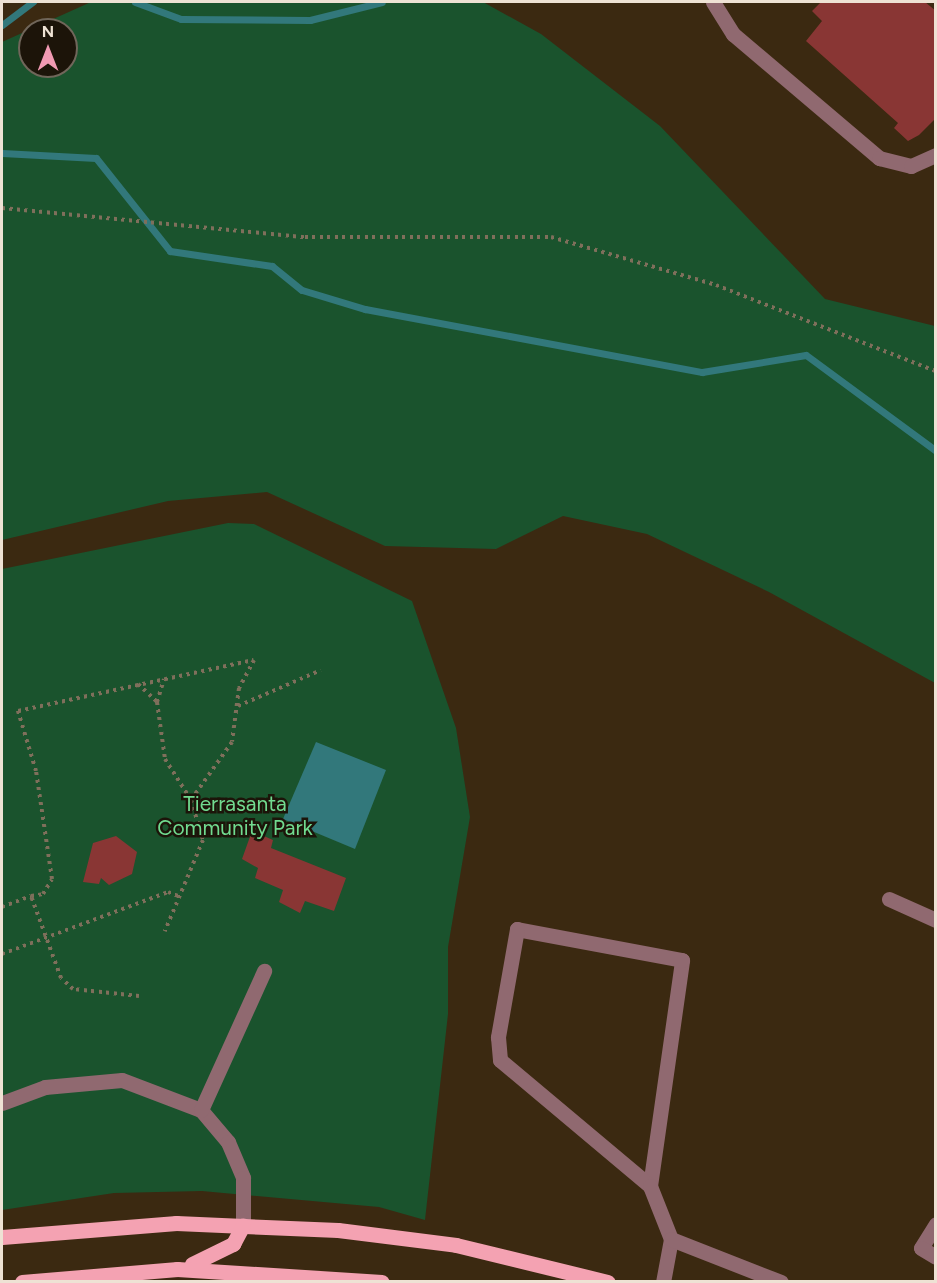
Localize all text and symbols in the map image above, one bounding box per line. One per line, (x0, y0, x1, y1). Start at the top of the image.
north arrow (18, 18, 78, 78)
text: N (42, 22, 54, 41)
park label: Tierrasanta Community Park (157, 791, 313, 841)

